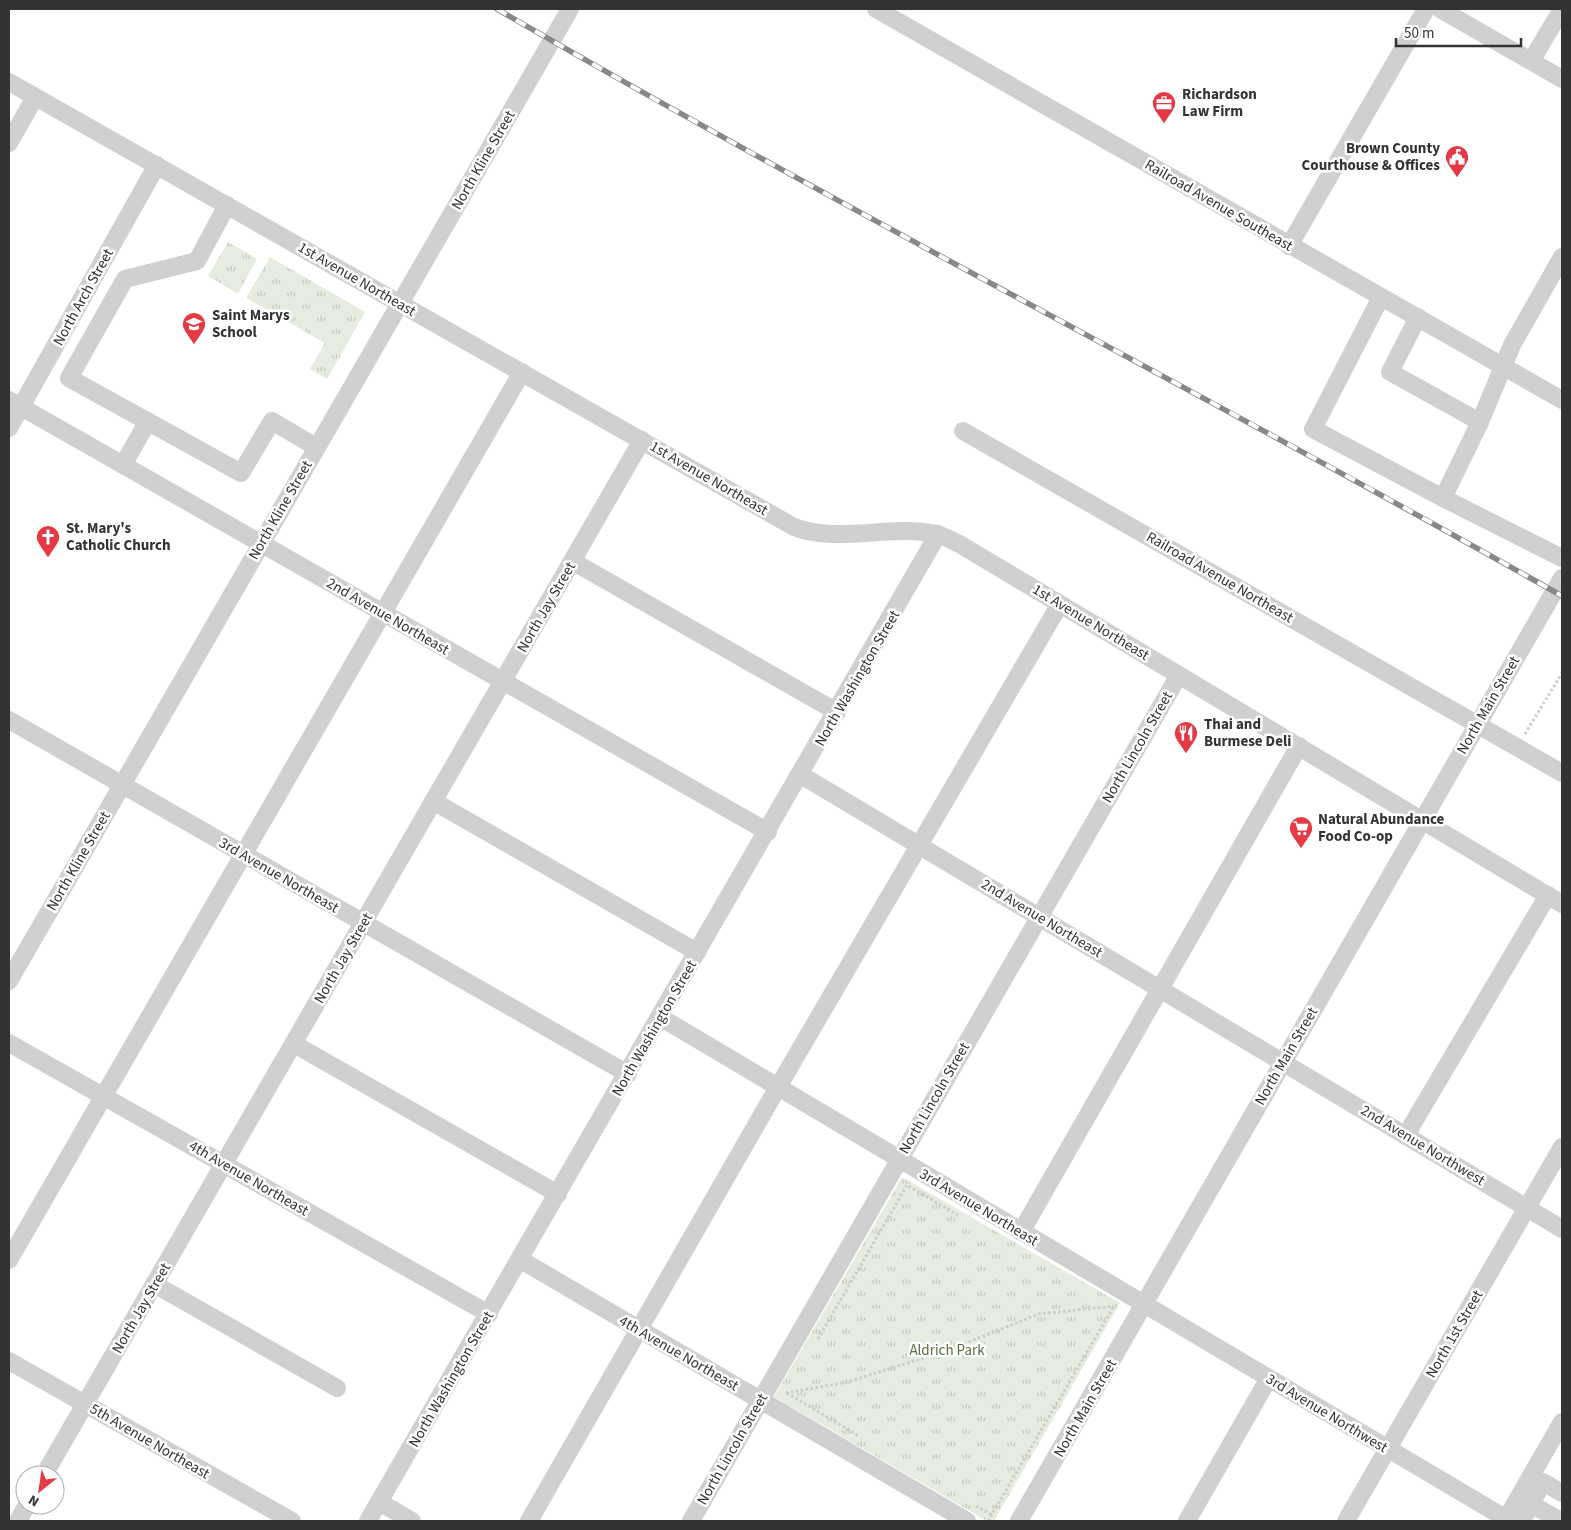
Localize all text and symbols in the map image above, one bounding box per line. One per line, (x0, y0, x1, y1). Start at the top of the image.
scale bar (1396, 15, 1521, 47)
text: 50 m (1404, 23, 1434, 44)
place label: Richardson Law Firm (1182, 84, 1257, 122)
office icon: Richardson Law Firm (1151, 90, 1177, 124)
street label: North Kline Street (446, 107, 520, 214)
place label: Brown County Courthouse & Offices (1302, 138, 1440, 176)
public building icon: Brown County Courthouse & Offices (1444, 144, 1470, 178)
street label: Railroad Avenue Southeast (1141, 154, 1297, 257)
street label: 1st Avenue Northeast (294, 237, 420, 322)
street label: North Arch Street (48, 245, 119, 350)
place label: Saint Marys School (212, 305, 290, 343)
school or university icon: Saint Marys School (181, 311, 207, 345)
street label: 1st Avenue Northeast (646, 436, 772, 521)
street label: North Kline Street (243, 457, 317, 564)
place label: St. Mary's Catholic Church (66, 518, 171, 556)
church icon: St. Mary's Catholic Church (35, 524, 61, 558)
street label: Railroad Avenue Northeast (1142, 527, 1297, 628)
street label: North Jay Street (512, 558, 581, 656)
street label: 2nd Avenue Northeast (323, 573, 453, 660)
street label: 1st Avenue Northeast (1028, 579, 1153, 666)
street label: North Washington Street (810, 606, 905, 750)
street label: North Main Street (1452, 652, 1525, 758)
street label: North Lincoln Street (1097, 688, 1178, 807)
place label: Thai and Burmese Deli (1204, 714, 1291, 752)
restaurant icon: Thai and Burmese Deli (1173, 720, 1199, 754)
street label: North Kline Street (41, 808, 115, 915)
place label: Natural Abundance Food Co-op (1318, 809, 1445, 847)
supermarket icon: Natural Abundance Food Co-op (1288, 815, 1314, 849)
street label: 3rd Avenue Northeast (215, 833, 343, 918)
street label: 2nd Avenue Northeast (977, 874, 1106, 963)
street label: North Jay Street (309, 909, 378, 1007)
street label: North Washington Street (607, 956, 702, 1100)
street label: North Main Street (1250, 1003, 1323, 1109)
street label: North Lincoln Street (894, 1039, 975, 1158)
street label: 2nd Avenue Northwest (1357, 1100, 1489, 1191)
street label: 4th Avenue Northeast (185, 1136, 312, 1221)
street label: 3rd Avenue Northeast (915, 1164, 1042, 1251)
street label: North Jay Street (107, 1259, 176, 1357)
street label: North 1st Street (1421, 1286, 1488, 1382)
street label: North Washington Street (404, 1307, 499, 1451)
street label: 4th Avenue Northeast (615, 1311, 742, 1396)
park label: Aldrich Park (909, 1340, 985, 1361)
street label: North Main Street (1049, 1355, 1122, 1461)
street label: 3rd Avenue Northwest (1262, 1369, 1392, 1458)
street label: North Lincoln Street (692, 1390, 773, 1509)
street label: 5th Avenue Northeast (86, 1399, 213, 1484)
north arrow (15, 1465, 65, 1515)
text: N (25, 1489, 43, 1511)

